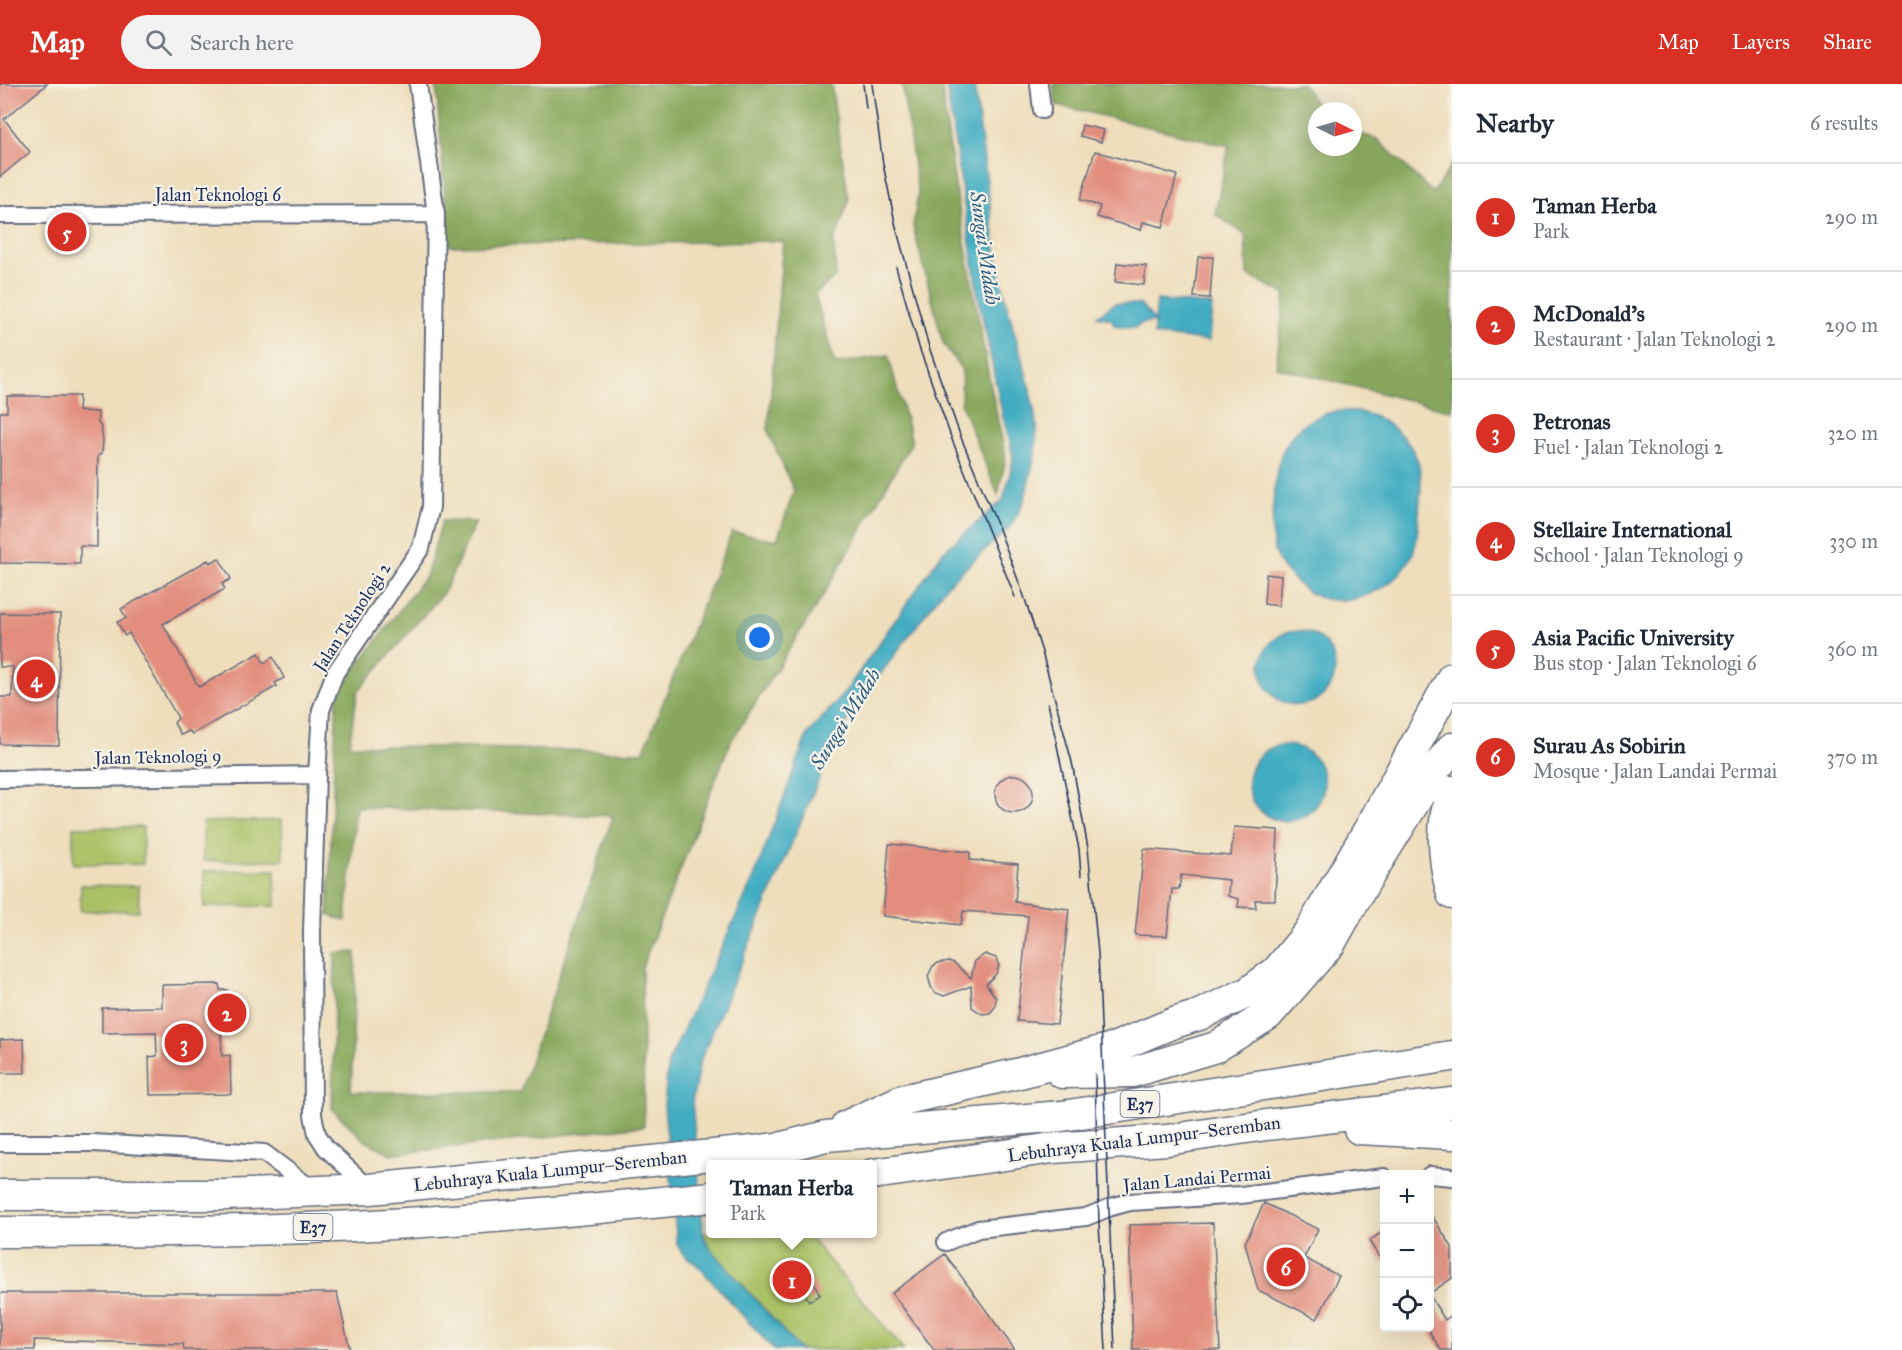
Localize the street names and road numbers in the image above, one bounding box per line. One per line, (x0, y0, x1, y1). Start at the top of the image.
street label: Jalan Teknologi 6 (153, 184, 282, 207)
street label: Jalan Teknologi 2 (307, 558, 396, 678)
street label: Jalan Teknologi 9 (92, 745, 222, 770)
road number: E37 (1120, 1091, 1160, 1117)
street label: Lebuhraya Kuala Lumpur–Seremban (1006, 1111, 1282, 1167)
street label: Lebuhraya Kuala Lumpur–Seremban (412, 1146, 688, 1196)
street label: Jalan Landai Permai (1120, 1162, 1272, 1198)
road number: E37 (294, 1214, 332, 1240)

